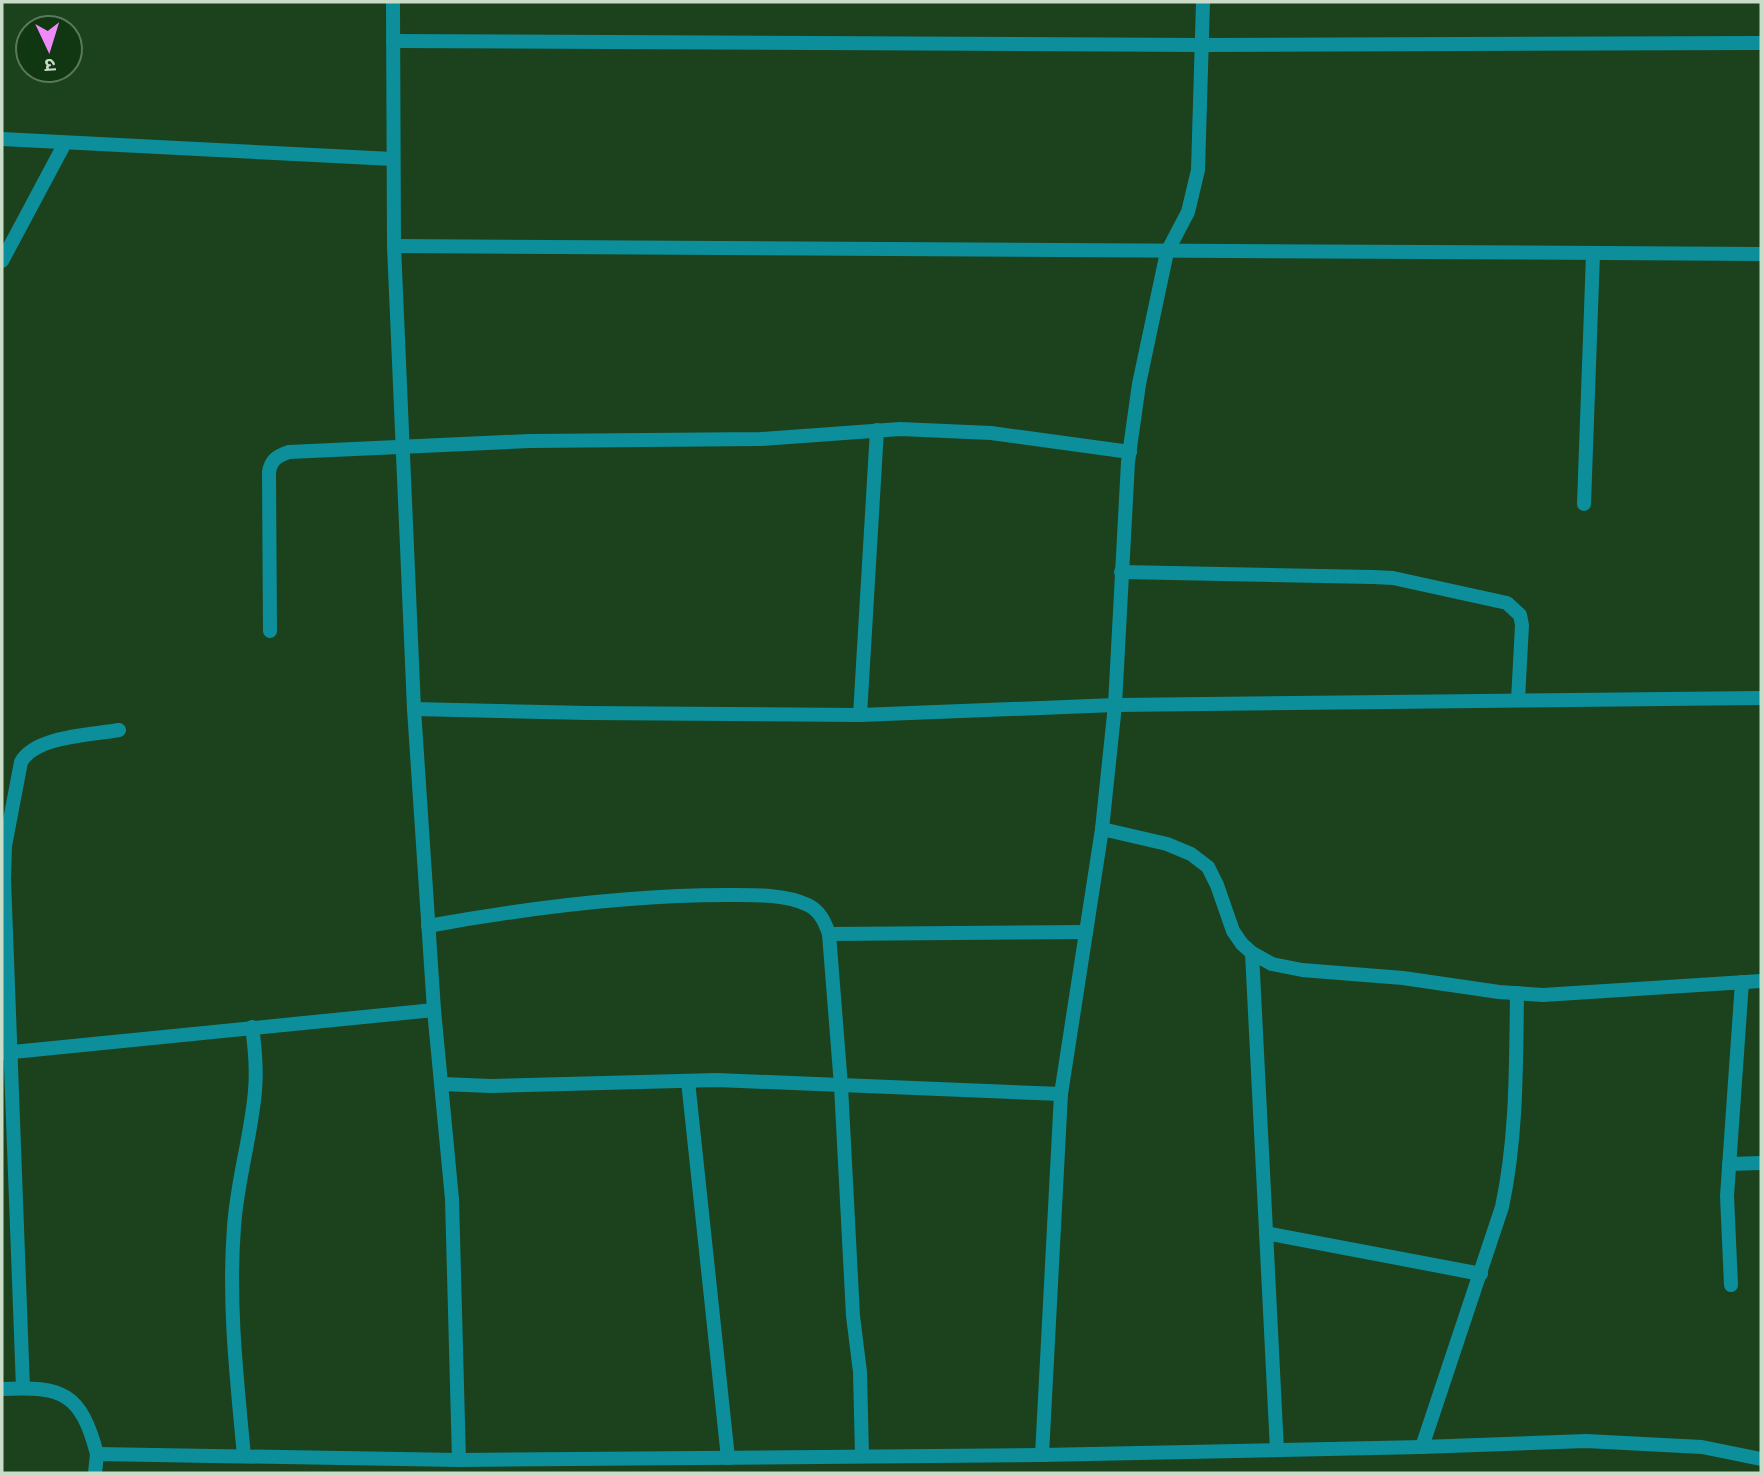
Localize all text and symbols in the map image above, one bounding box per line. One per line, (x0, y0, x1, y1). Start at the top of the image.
north arrow (14, 14, 84, 84)
text: उ (43, 53, 57, 79)

